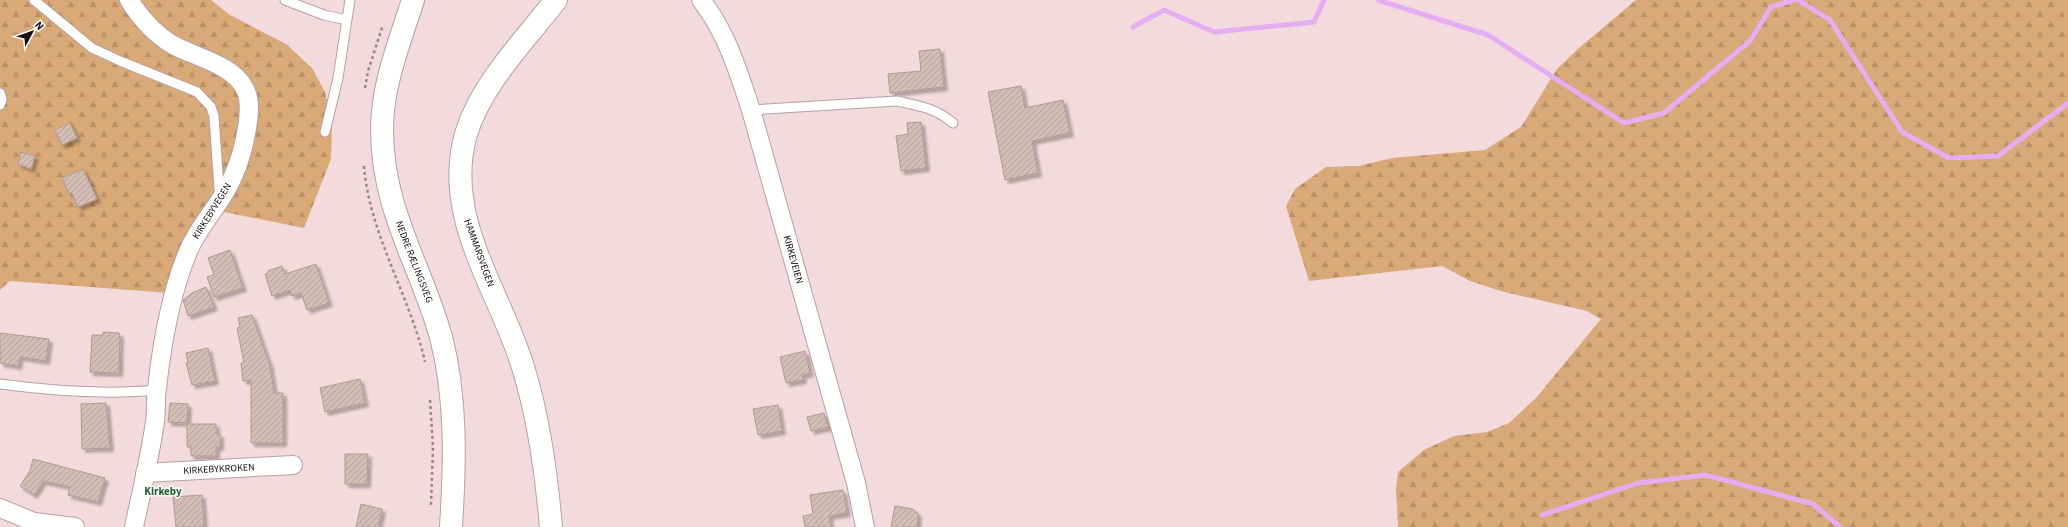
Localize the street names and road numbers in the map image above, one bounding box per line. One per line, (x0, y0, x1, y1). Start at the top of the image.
street label: KIRKEBYVEGEN (189, 180, 235, 242)
street label: HAMMARSVEGEN (460, 217, 498, 289)
street label: NEDRE RÆLINGSVEG (392, 219, 436, 305)
street label: KIRKEVEIEN (780, 234, 807, 286)
street label: KIRKEBYKROKEN (183, 460, 255, 478)

